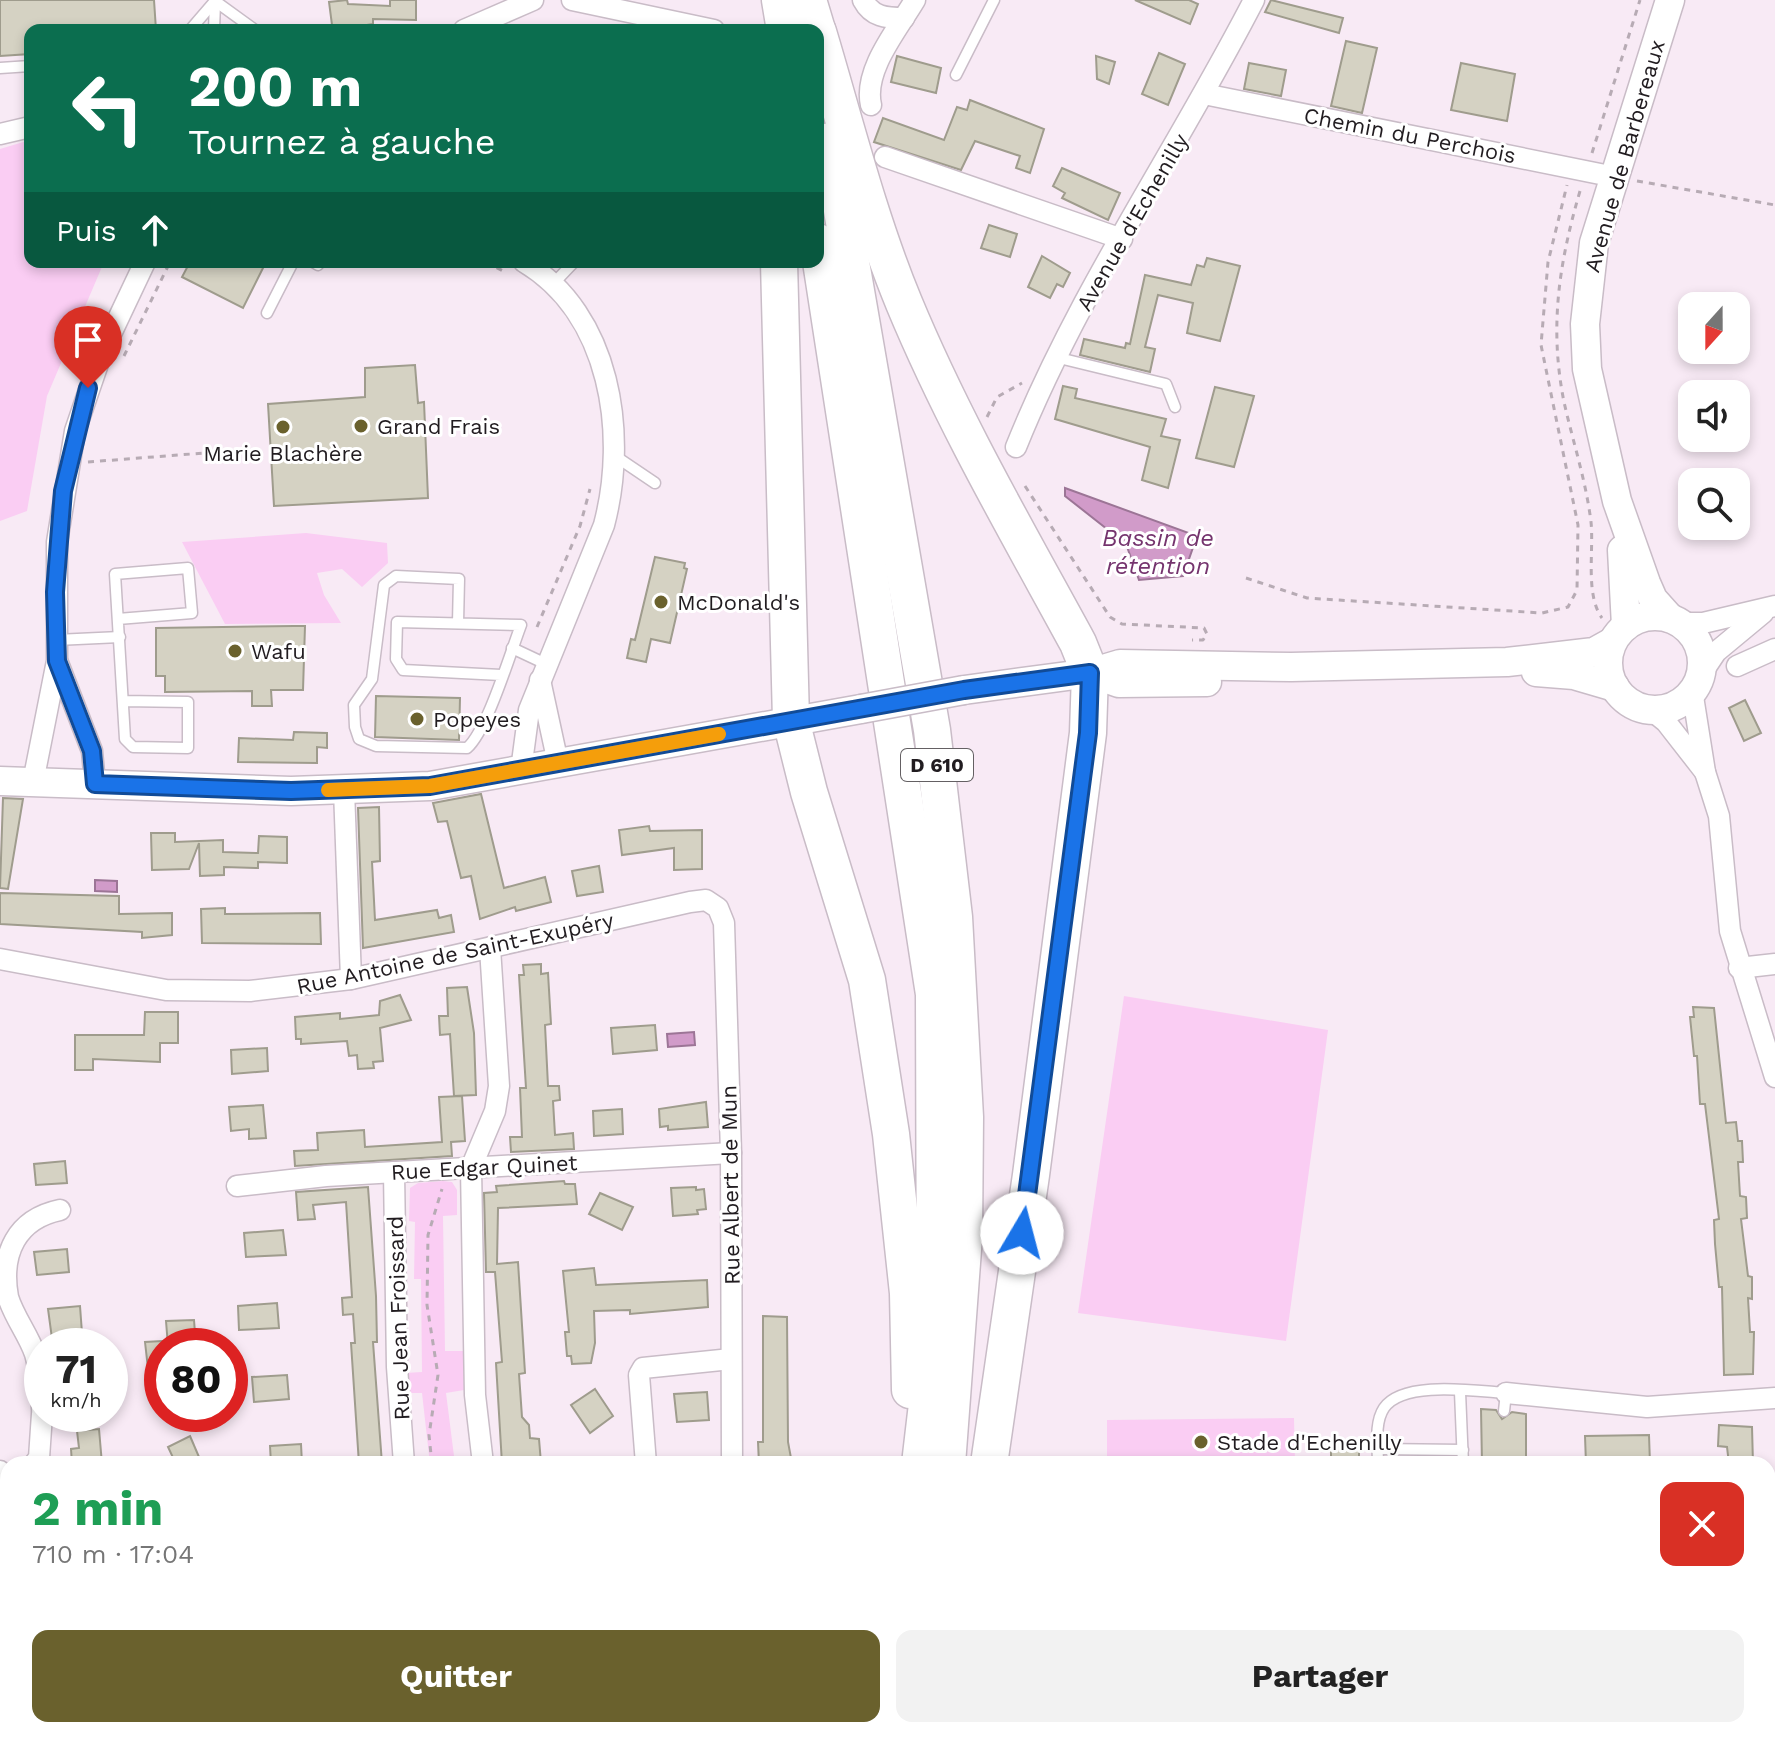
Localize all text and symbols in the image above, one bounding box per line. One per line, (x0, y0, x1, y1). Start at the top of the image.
street label: Avenue de Barbereaux (1579, 37, 1670, 275)
text: 200 m (188, 54, 362, 120)
icon: left (56, 56, 160, 160)
street label: Chemin du Perchois (1302, 103, 1518, 168)
text: Tournez à gauche (188, 121, 496, 163)
street label: Avenue d'Echenilly (1072, 129, 1194, 315)
icon: ahead (133, 208, 177, 252)
text: Puis (56, 213, 117, 248)
north arrow (1678, 292, 1750, 364)
map controls (1678, 292, 1750, 540)
pin (54, 306, 122, 388)
icon: arrive (66, 318, 110, 362)
button: sound (1678, 380, 1750, 452)
place label: Grand Frais (377, 414, 500, 439)
marker: Grand Frais (352, 417, 370, 435)
marker: Marie Blachère (274, 418, 292, 436)
place label: Marie Blachère (203, 441, 363, 466)
button: search (1678, 468, 1750, 540)
water label: Bassin de rétention (1102, 524, 1214, 580)
place label: McDonald's (677, 590, 800, 615)
marker: McDonald's (652, 593, 670, 611)
place label: Wafu (251, 639, 306, 664)
marker: Wafu (226, 642, 244, 660)
place label: Popeyes (433, 707, 521, 732)
marker: Popeyes (408, 710, 426, 728)
road number: D 610 (901, 749, 973, 781)
street label: Rue Antoine de Saint-Exupéry (294, 908, 616, 999)
street label: Rue Albert de Mun (716, 1085, 745, 1285)
street label: Rue Edgar Quinet (390, 1150, 578, 1185)
position arrow (980, 1191, 1064, 1275)
street label: Rue Jean Froissard (382, 1215, 415, 1421)
speed limit sign: 80 (144, 1328, 248, 1432)
text: 71 (55, 1346, 97, 1393)
text: km/h (50, 1388, 102, 1412)
place label: Stade d'Echenilly (1217, 1430, 1402, 1455)
marker: Stade d'Echenilly (1192, 1433, 1210, 1451)
text: 2 min (32, 1480, 163, 1537)
button: close (1660, 1482, 1744, 1566)
text: 710 m · 17:04 (32, 1539, 194, 1569)
button: Quitter (32, 1630, 880, 1722)
button: Partager (896, 1630, 1744, 1722)

